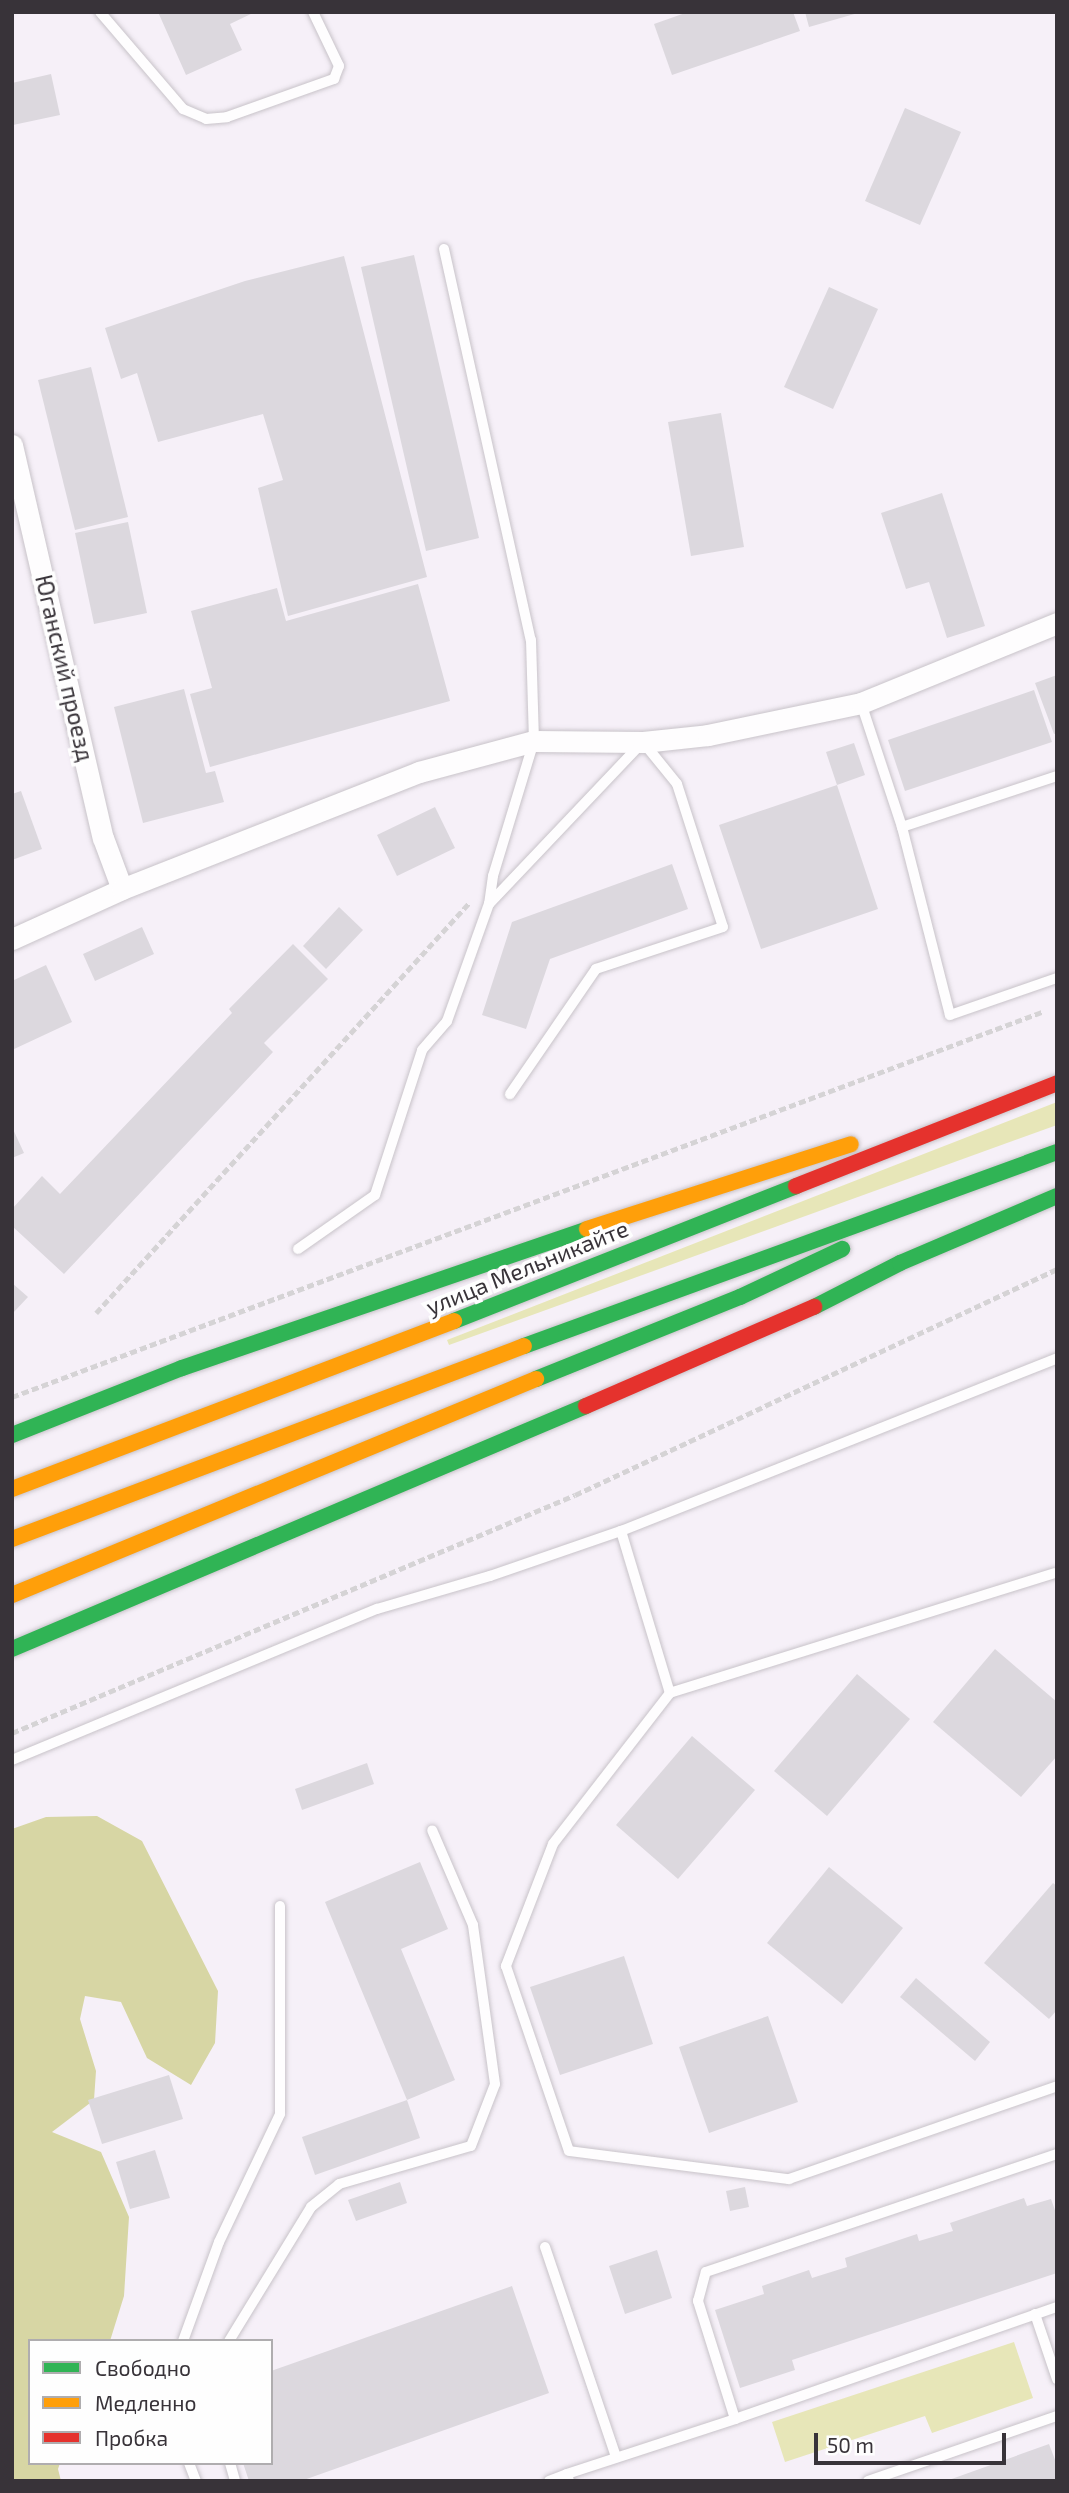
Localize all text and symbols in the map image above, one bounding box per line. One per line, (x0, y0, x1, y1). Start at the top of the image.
street label: Юганский проезд (30, 572, 100, 764)
street label: улица Мельникайте (422, 1214, 632, 1320)
legend (28, 2339, 273, 2465)
text: Свободно (95, 2355, 191, 2380)
text: Медленно (95, 2390, 197, 2415)
scale bar (817, 2420, 1010, 2464)
text: Пробка (95, 2425, 168, 2450)
text: 50 m (827, 2432, 874, 2457)

